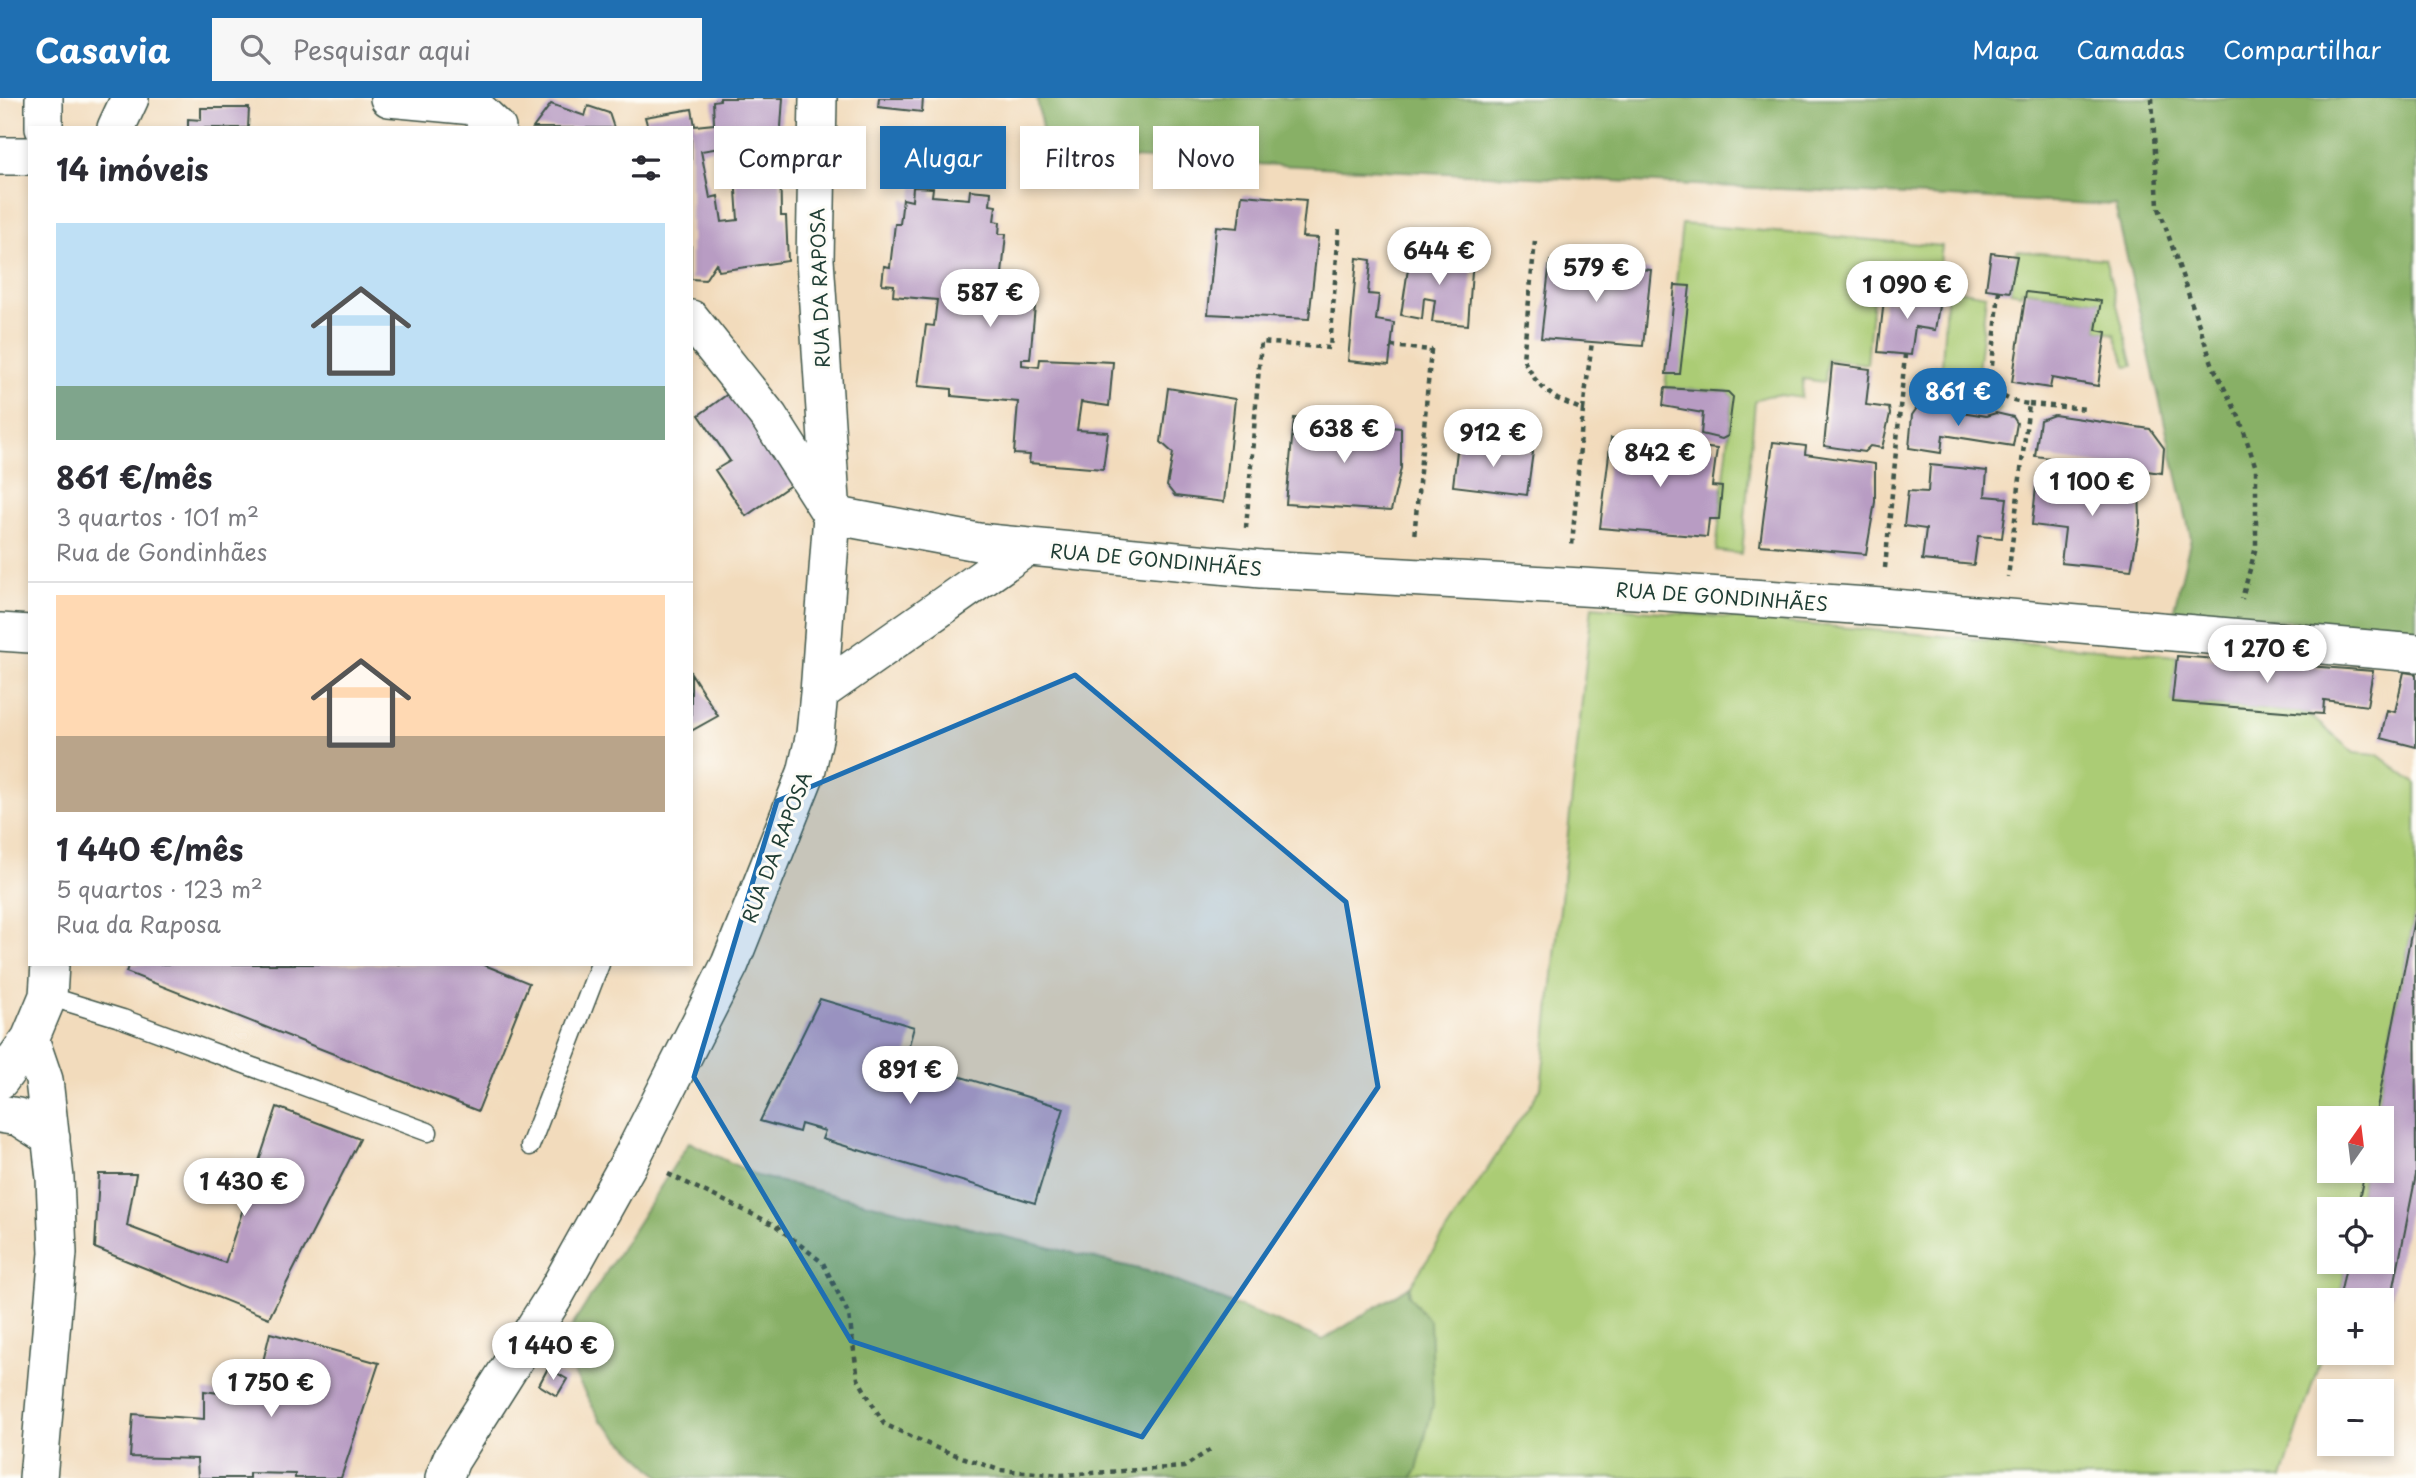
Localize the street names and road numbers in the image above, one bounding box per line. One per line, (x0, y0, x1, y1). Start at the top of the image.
street label: RUA DA RAPOSA (802, 207, 836, 368)
street label: RUA DE GONDINHÃES (1049, 536, 1263, 582)
street label: RUA DE GONDINHÃES (1615, 575, 1829, 617)
street label: RUA DA RAPOSA (734, 767, 818, 927)

